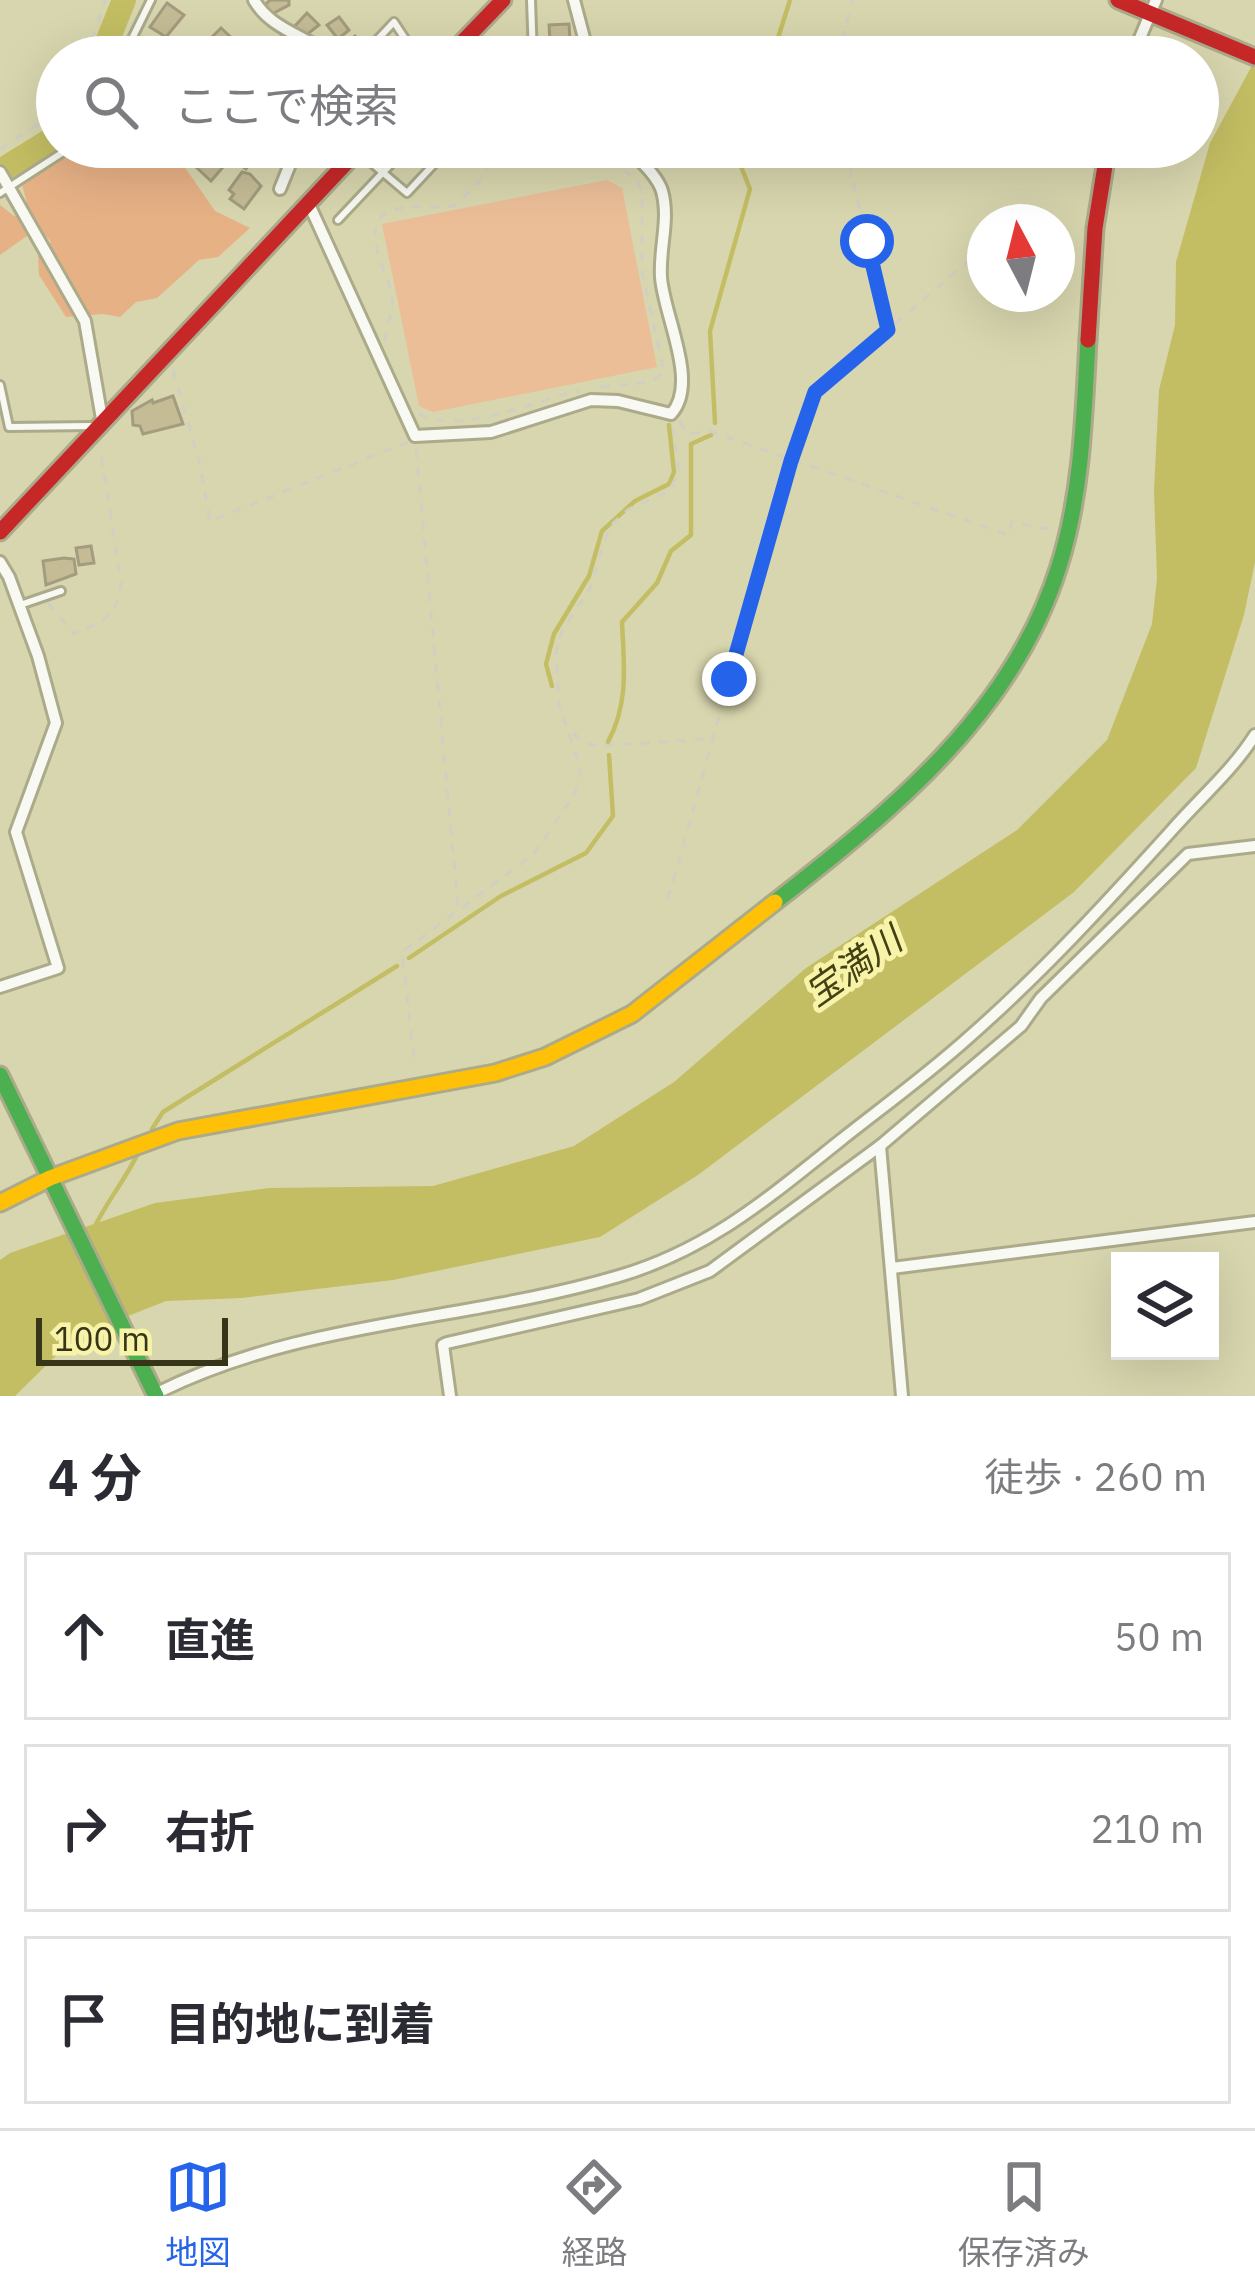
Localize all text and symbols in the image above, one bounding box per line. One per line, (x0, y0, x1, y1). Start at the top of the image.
search box (36, 36, 1219, 168)
icon: search (78, 69, 144, 135)
text: ここで検索 (174, 76, 399, 134)
north arrow (967, 204, 1075, 312)
route start (840, 214, 894, 268)
route end (702, 652, 756, 706)
water label: 宝満川 (795, 913, 914, 1016)
map controls (1111, 1252, 1219, 1360)
button: layers (1111, 1252, 1219, 1360)
scale bar (36, 1312, 228, 1365)
text: 100 m (54, 1317, 150, 1360)
text: 4 分 (48, 1444, 142, 1510)
text: 徒歩 · 260 m (984, 1451, 1207, 1502)
icon: ahead (51, 1603, 117, 1669)
text: 直進 (165, 1610, 255, 1668)
text: 50 m (1114, 1611, 1204, 1662)
icon: right (51, 1795, 117, 1861)
text: 右折 (165, 1802, 255, 1860)
text: 210 m (1091, 1803, 1204, 1854)
icon: arrive (51, 1987, 117, 2053)
text: 目的地に到着 (165, 1994, 435, 2052)
tab: 地図 (165, 2154, 231, 2274)
tab: 経路 (561, 2154, 627, 2274)
tab: 保存済み (958, 2154, 1090, 2274)

